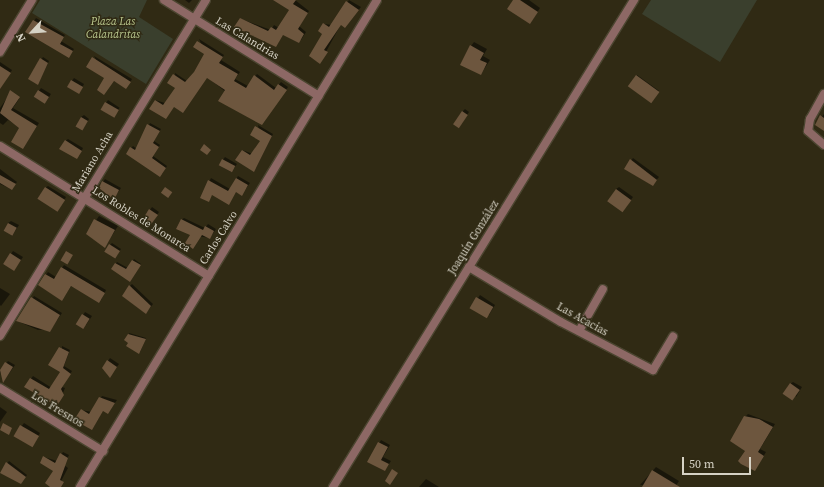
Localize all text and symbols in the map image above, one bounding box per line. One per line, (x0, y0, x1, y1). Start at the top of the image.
north arrow (12, 12, 52, 52)
street label: Las Calandrias (213, 15, 281, 63)
park label: Plaza Las Calandritas (86, 16, 140, 42)
text: N (12, 31, 29, 44)
street label: Mariano Acha (70, 129, 116, 195)
street label: Los Robles de Monarca (89, 184, 193, 256)
street label: Joaquín González (446, 198, 502, 278)
street label: Carlos Calvo (197, 209, 241, 267)
street label: Las Acacias (554, 301, 610, 339)
street label: Los Fresnos (29, 389, 85, 431)
scale bar (684, 449, 753, 475)
text: 50 m (689, 456, 715, 472)

